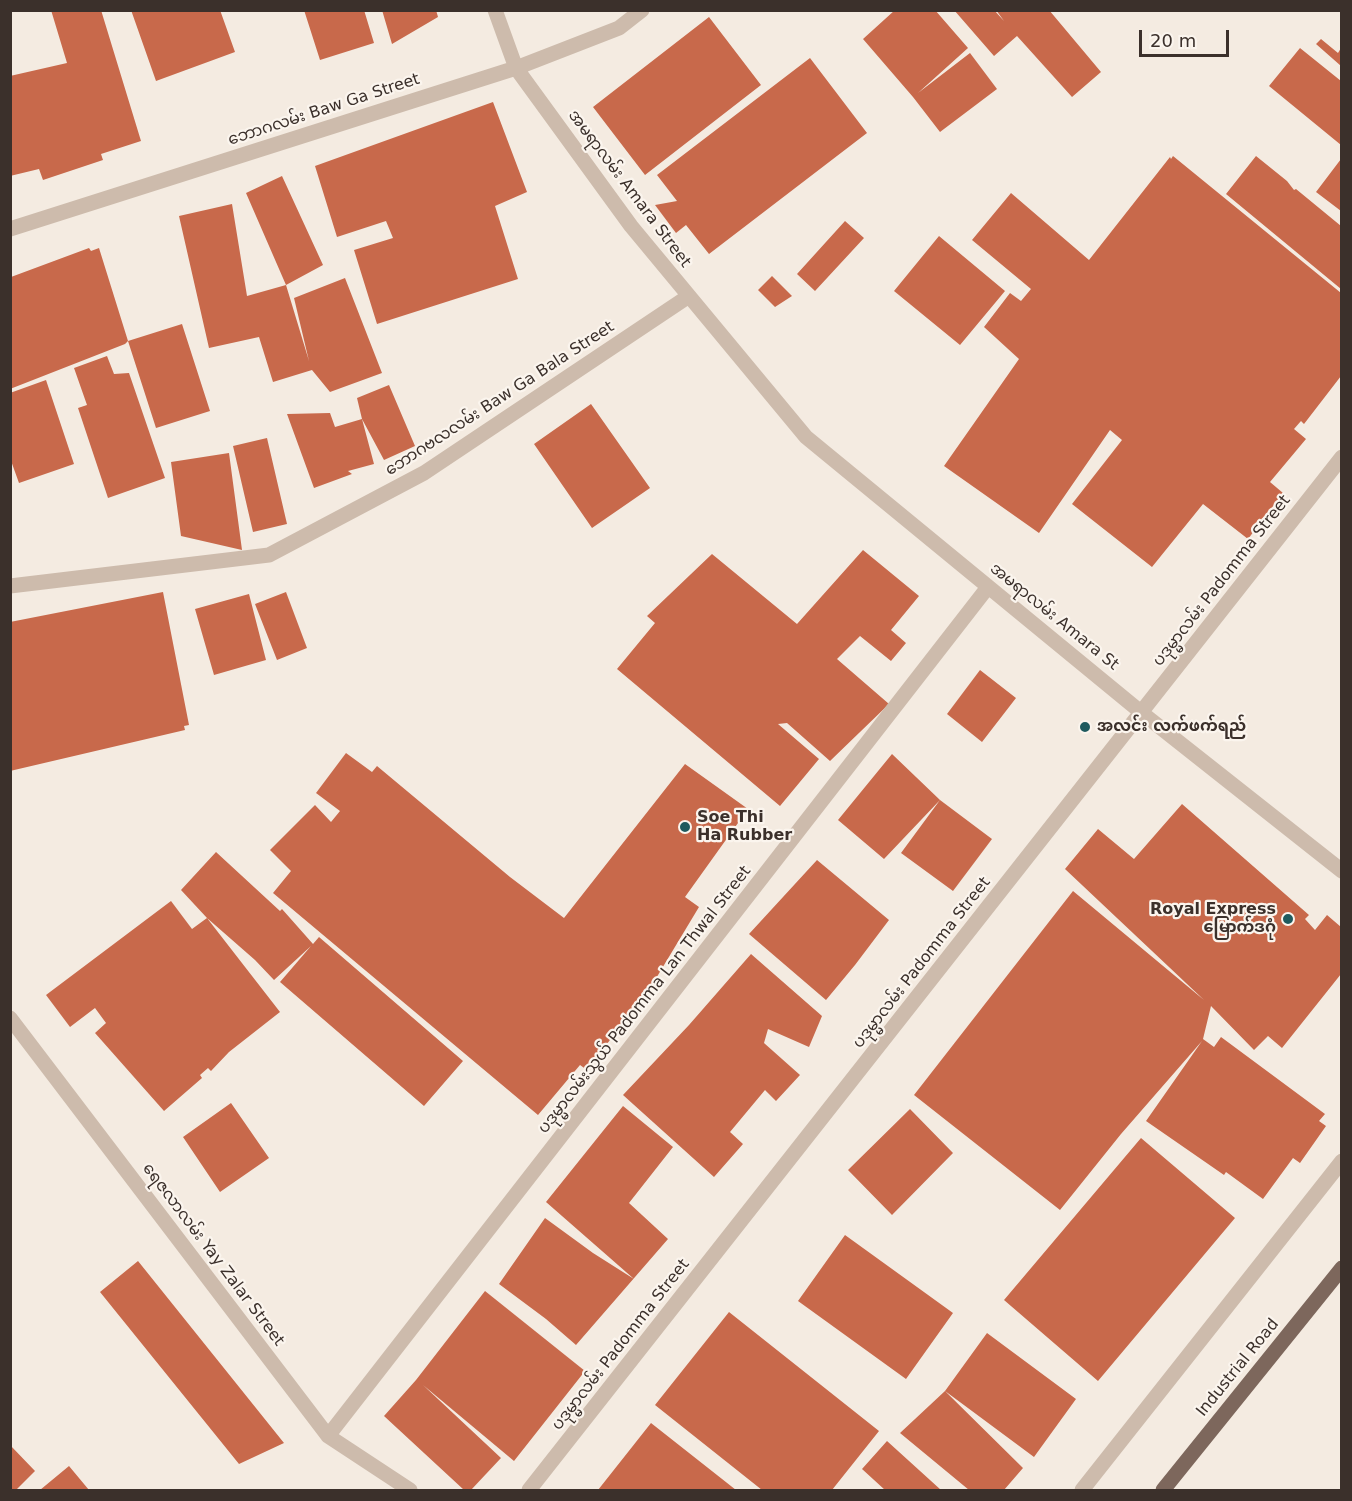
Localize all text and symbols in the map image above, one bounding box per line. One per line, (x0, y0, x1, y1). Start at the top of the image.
scale bar (1142, 18, 1232, 56)
text: 20 m (1150, 30, 1196, 51)
street label: ဘောဂလမ်း Baw Ga Street (226, 70, 422, 150)
street label: အမရာလမ်း Amara Street (564, 107, 694, 271)
street label: ဘောဂဗလလမ်း Baw Ga Bala Street (382, 318, 618, 480)
street label: ပဒုမ္မာလမ်း Padomma Street (1149, 492, 1295, 670)
street label: အမရာလမ်း Amara St (986, 559, 1122, 675)
place label: အလင်း လက်ဖက်ရည် (1097, 717, 1246, 737)
marker: အလင်း လက်ဖက်ရည် (1078, 720, 1092, 734)
place label: Soe Thi Ha Rubber (697, 808, 792, 846)
marker: Soe Thi Ha Rubber (678, 820, 692, 834)
street label: ပဒုမ္မာလမ်းသွယ် Padomma Lan Thwal Street (535, 862, 755, 1138)
street label: ပဒုမ္မာလမ်း Padomma Street (849, 874, 995, 1052)
place label: Royal Express မြောက်ဒဂုံ (1150, 900, 1276, 938)
marker: Royal Express မြောက်ဒဂုံ (1281, 912, 1295, 926)
street label: ရေဇလာလမ်း Yay Zalar Street (138, 1160, 288, 1350)
street label: ပဒုမ္မာလမ်း Padomma Street (548, 1256, 694, 1434)
street label: Industrial Road (1193, 1315, 1283, 1421)

